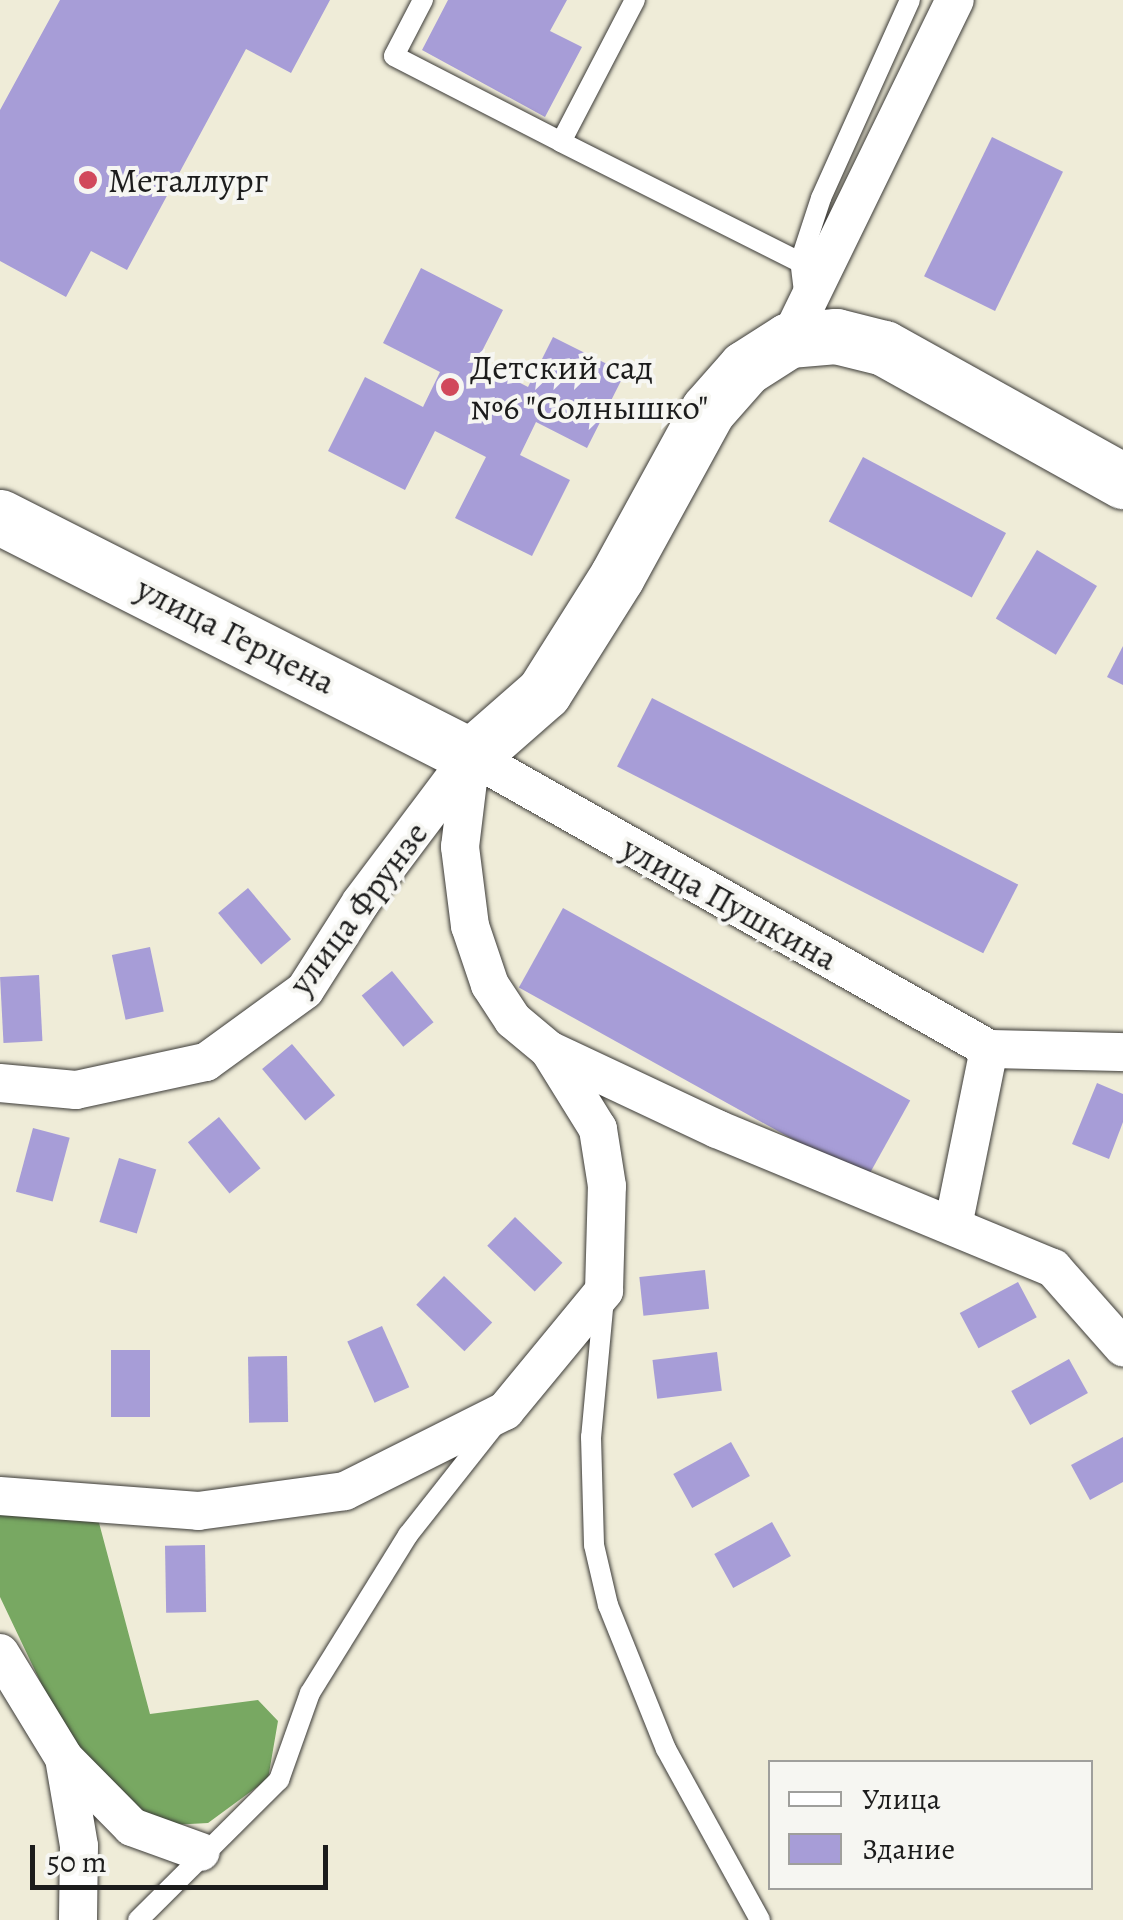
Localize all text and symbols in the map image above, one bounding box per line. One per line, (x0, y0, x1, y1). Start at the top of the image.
place label: Металлург (108, 159, 268, 201)
marker: Металлург (77, 169, 99, 191)
place label: Детский сад №6 "Солнышко" (470, 346, 709, 428)
marker: Детский сад №6 "Солнышко" (439, 376, 461, 398)
street label: улица Герцена (130, 567, 342, 703)
street label: улица Фрунзе (279, 813, 437, 1003)
street label: улица Пушкина (615, 827, 845, 979)
legend (768, 1760, 1093, 1890)
text: Улица (862, 1779, 941, 1819)
scale bar (35, 1825, 332, 1887)
text: Здание (862, 1829, 955, 1869)
text: 50 m (47, 1842, 107, 1882)

